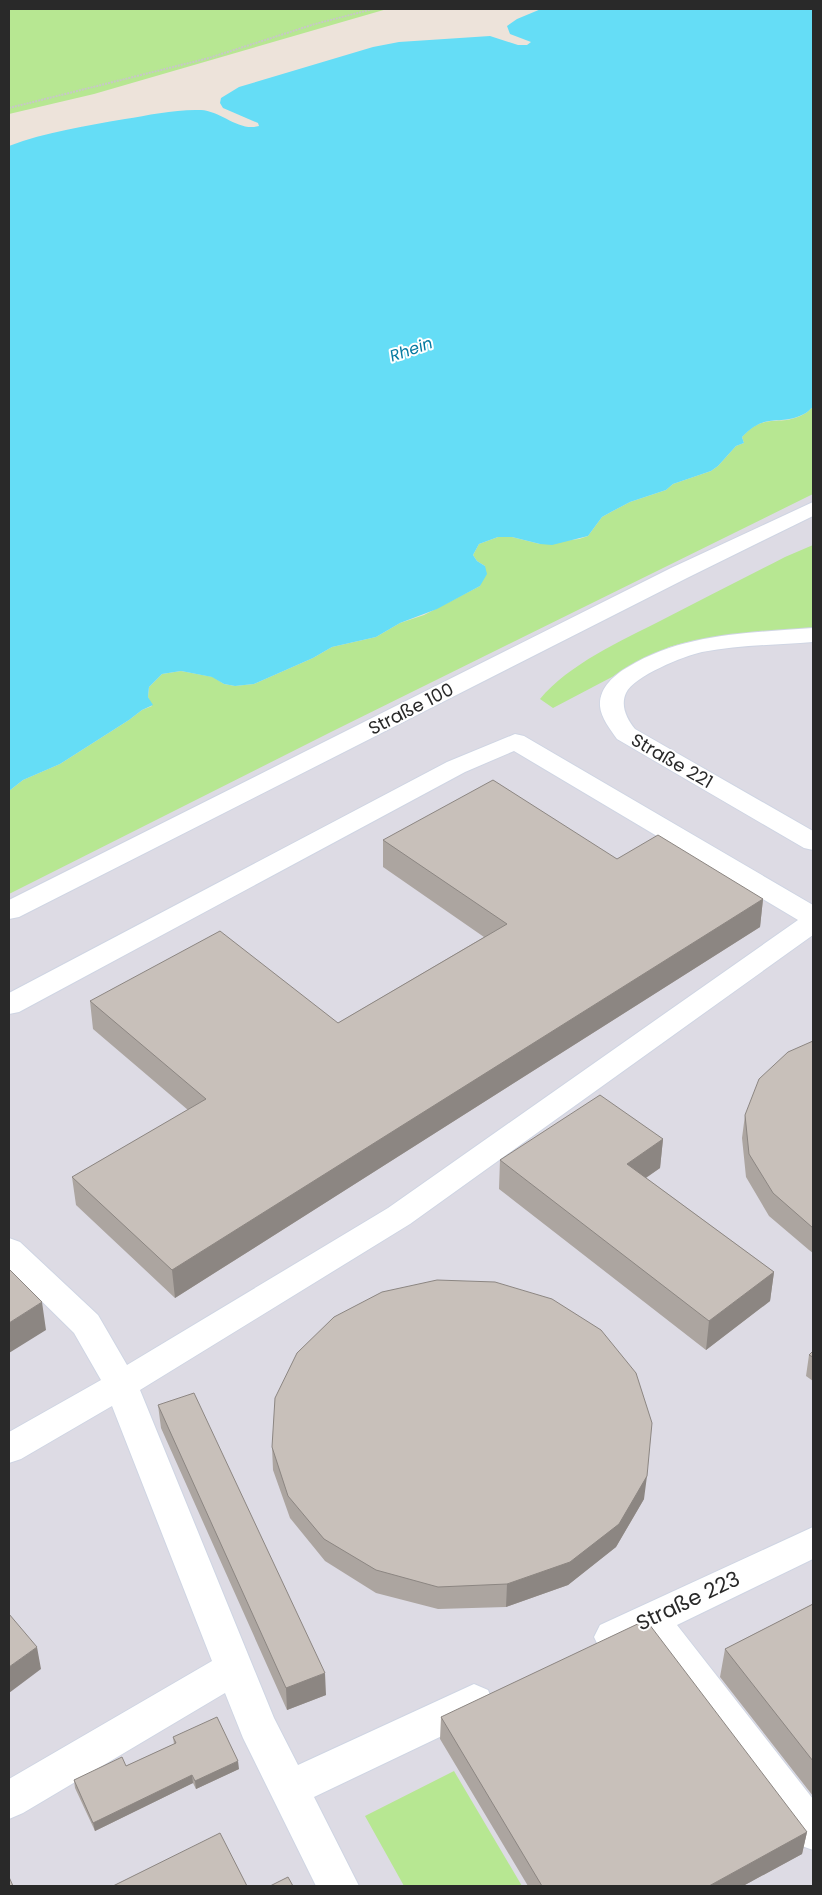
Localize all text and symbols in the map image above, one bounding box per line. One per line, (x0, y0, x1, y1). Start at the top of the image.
water label: Rhein (387, 331, 436, 368)
street label: Straße 100 (364, 676, 458, 741)
street label: Straße 221 (627, 727, 718, 794)
street label: Straße 223 (631, 1564, 744, 1637)

